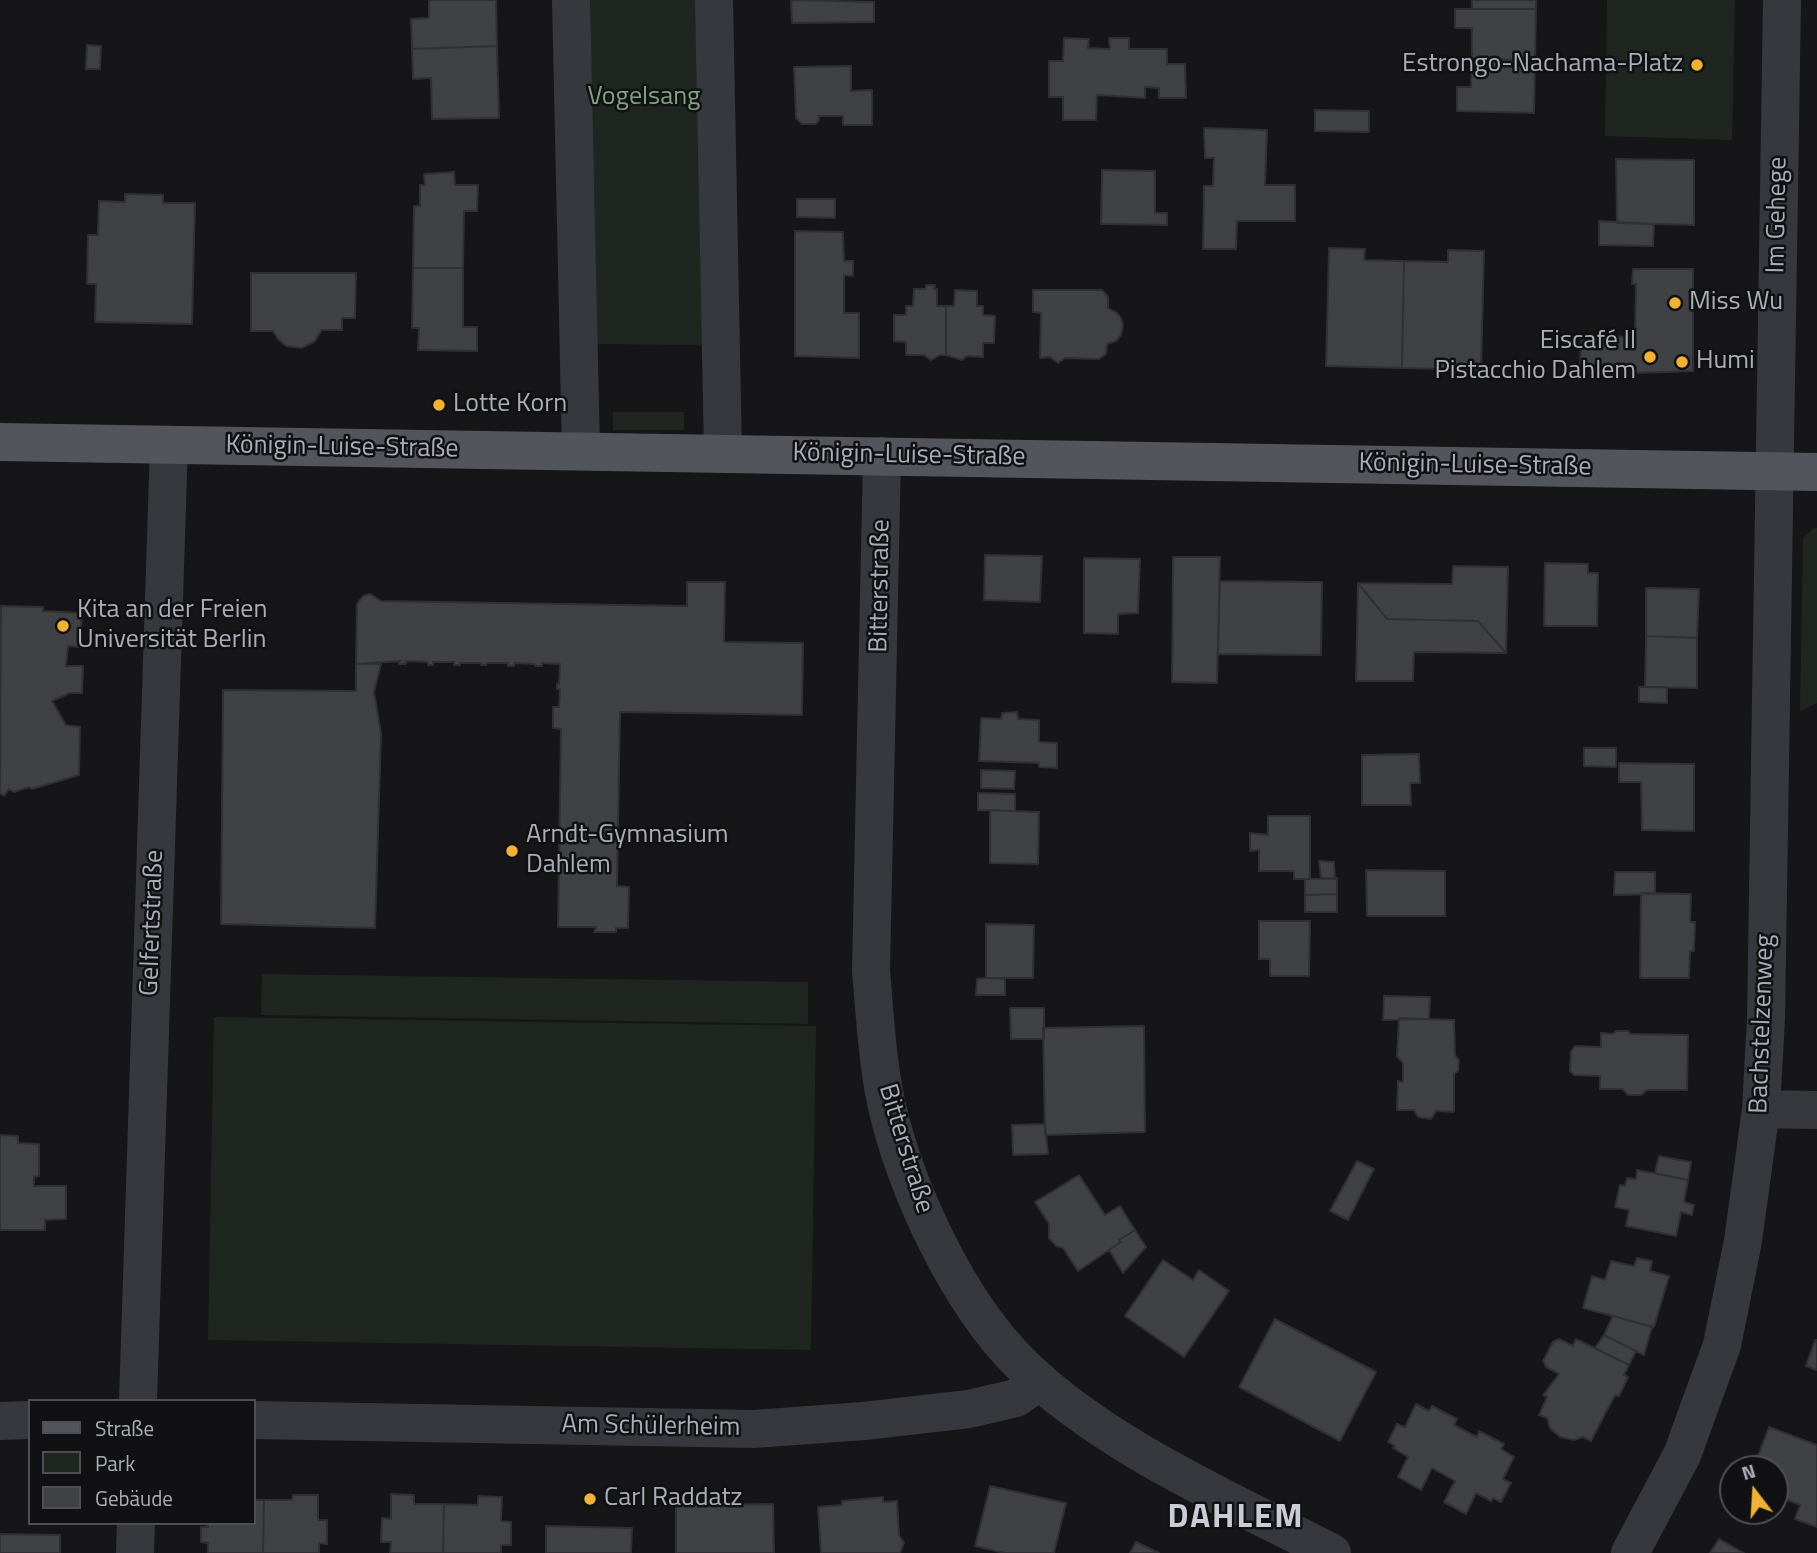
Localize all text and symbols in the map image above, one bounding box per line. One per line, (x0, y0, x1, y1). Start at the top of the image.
place label: Estrongo-Nachama-Platz (1402, 49, 1683, 81)
marker: Estrongo-Nachama-Platz (1689, 57, 1705, 73)
park label: Vogelsang (588, 82, 700, 114)
street label: Im Gehege (1761, 156, 1795, 274)
place label: Miss Wu (1689, 287, 1783, 319)
marker: Miss Wu (1667, 295, 1683, 311)
place label: Eiscafé Il Pistacchio Dahlem (1434, 326, 1636, 388)
place label: Humi (1696, 346, 1755, 378)
marker: Eiscafé Il Pistacchio Dahlem (1642, 349, 1658, 365)
marker: Humi (1674, 354, 1690, 370)
place label: Lotte Korn (453, 389, 567, 421)
marker: Lotte Korn (431, 397, 447, 413)
street label: Königin-Luise-Straße (225, 430, 459, 466)
street label: Königin-Luise-Straße (792, 438, 1026, 474)
street label: Königin-Luise-Straße (1358, 448, 1592, 484)
street label: Bitterstraße (864, 519, 898, 653)
place label: Kita an der Freien Universität Berlin (77, 595, 267, 656)
marker: Kita an der Freien Universität Berlin (55, 618, 71, 634)
place label: Arndt-Gymnasium Dahlem (526, 820, 729, 882)
marker: Arndt-Gymnasium Dahlem (504, 843, 520, 859)
street label: Gelfertstraße (135, 849, 171, 997)
street label: Bachstelzenweg (1744, 934, 1782, 1114)
street label: Bitterstraße (871, 1081, 939, 1217)
legend (28, 1399, 256, 1525)
street label: Am Schülerheim (561, 1410, 741, 1444)
text: Straße (95, 1412, 154, 1444)
text: Park (95, 1447, 135, 1479)
north arrow (1719, 1455, 1789, 1525)
text: N (1738, 1456, 1759, 1487)
text: Gebäude (95, 1482, 173, 1514)
place label: Carl Raddatz (604, 1483, 742, 1515)
marker: Carl Raddatz (582, 1491, 598, 1507)
district label: DAHLEM (1168, 1499, 1304, 1539)

